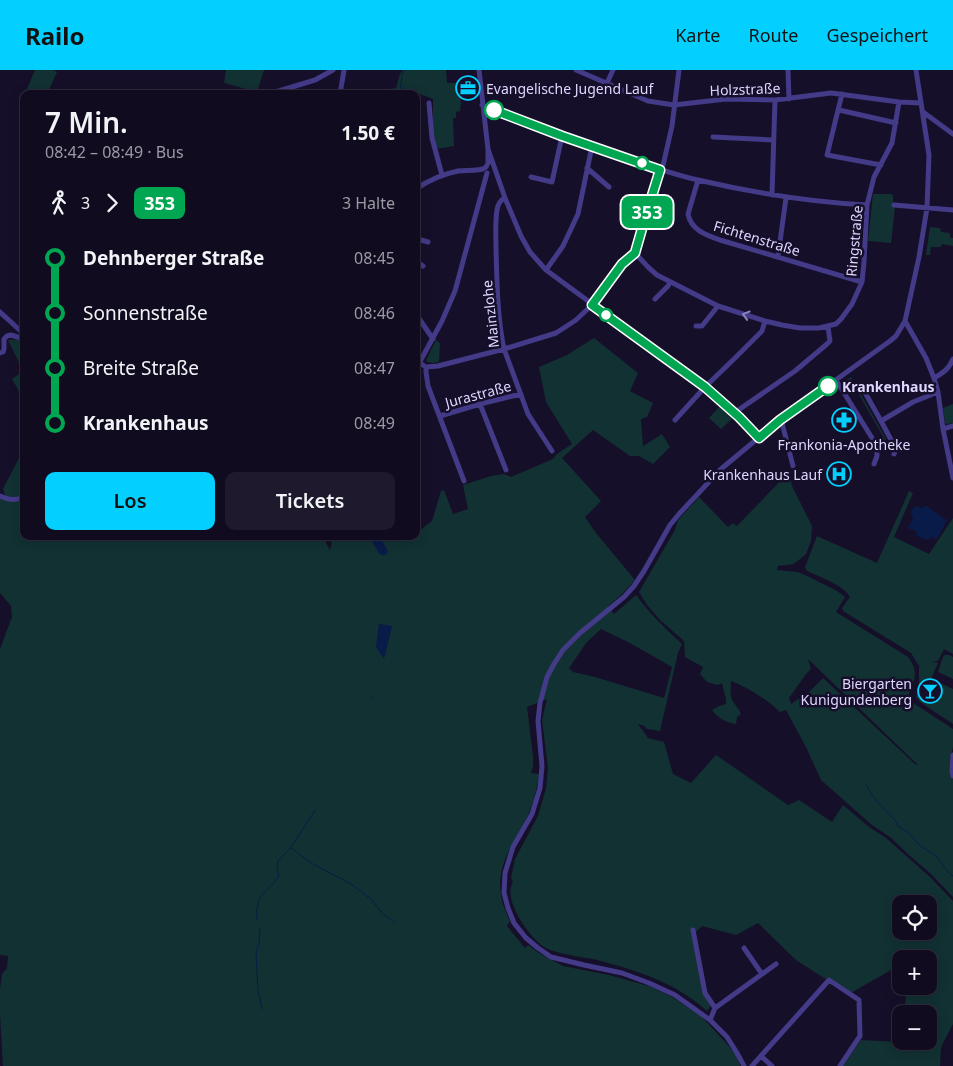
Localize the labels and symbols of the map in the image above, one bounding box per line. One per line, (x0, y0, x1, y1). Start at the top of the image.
office icon: Evangelische Jugend Lauf (455, 75, 481, 101)
street label: Holzstraße (709, 78, 781, 100)
place label: Evangelische Jugend Lauf (486, 79, 654, 98)
unlabelled marker (484, 100, 504, 120)
unlabelled marker (635, 156, 649, 170)
line badge: 353 (618, 196, 676, 228)
street label: Ringstraße (841, 204, 867, 277)
street label: Fichtenstraße (711, 216, 803, 260)
street label: Mainzlohe (477, 279, 503, 349)
unlabelled marker (599, 308, 613, 322)
one-way arrow (742, 310, 750, 320)
street label: Jurastraße (441, 376, 513, 412)
marker: Krankenhaus (818, 376, 838, 396)
place label: Krankenhaus (842, 377, 935, 396)
pharmacy icon: Frankonia-Apotheke (831, 407, 857, 433)
place label: Frankonia-Apotheke (778, 435, 911, 454)
hospital icon: Krankenhaus Lauf (826, 461, 852, 487)
place label: Krankenhaus Lauf (703, 465, 823, 484)
place label: Biergarten Kunigundenberg (801, 674, 912, 709)
bar icon: Biergarten Kunigundenberg (917, 678, 943, 704)

